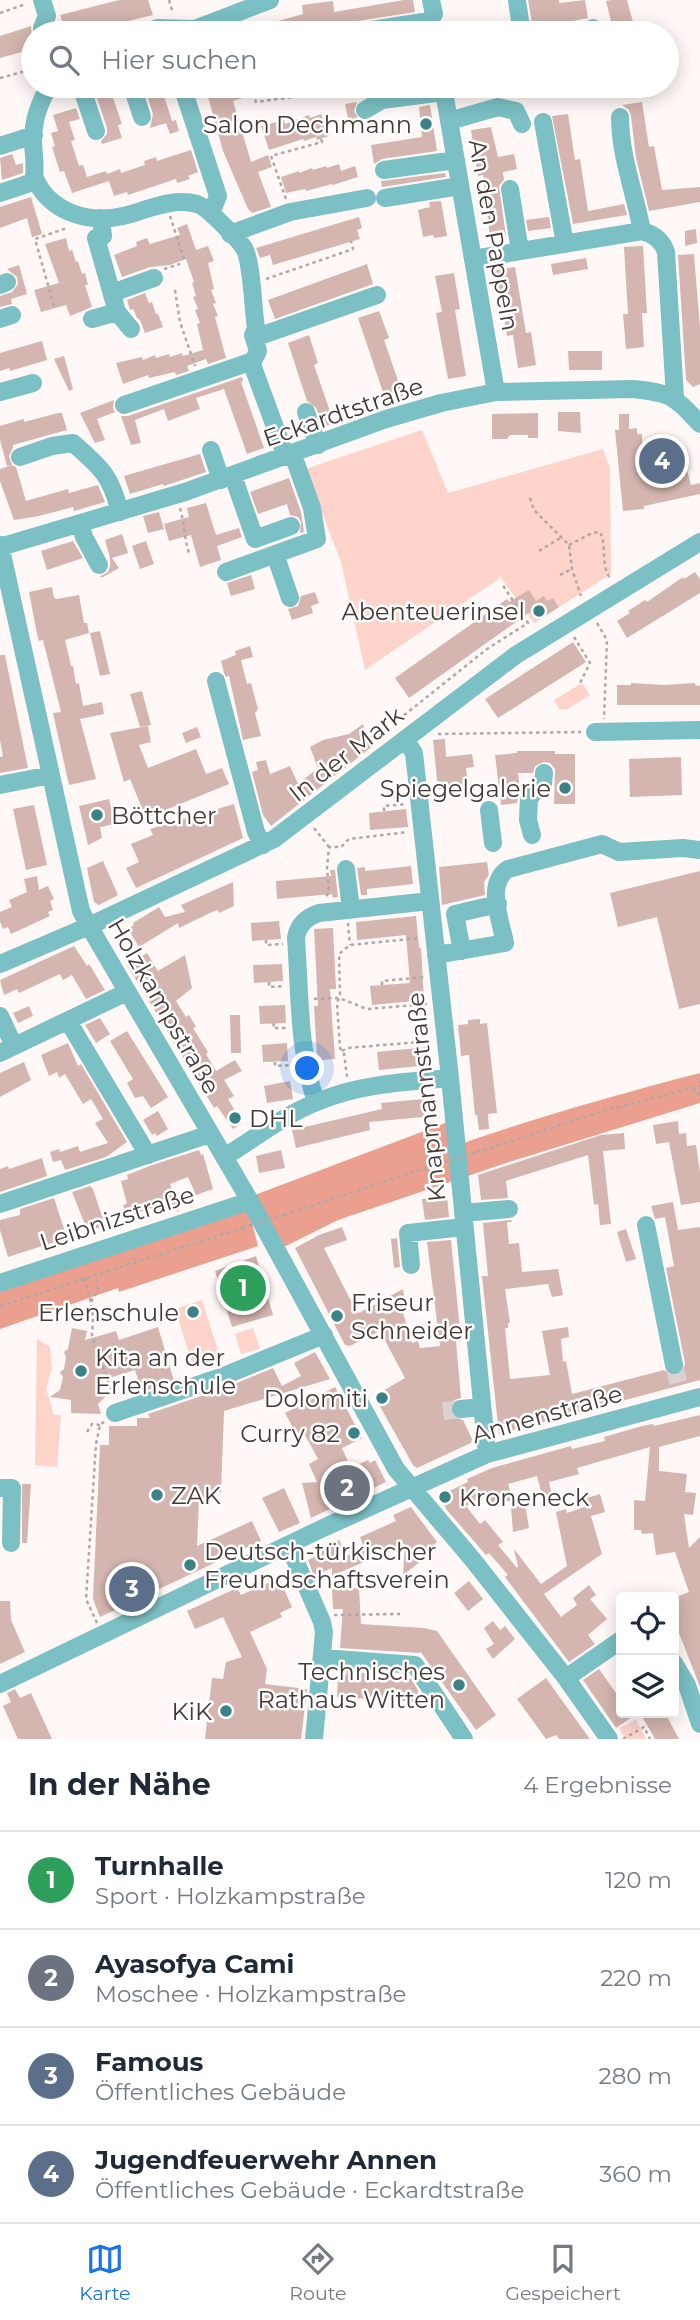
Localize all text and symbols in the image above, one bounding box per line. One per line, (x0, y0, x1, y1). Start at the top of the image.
search box (21, 21, 679, 98)
icon: search (45, 41, 83, 79)
text: Hier suchen (101, 44, 258, 76)
place label: Salon Dechmann (203, 110, 412, 139)
marker: Salon Dechmann (418, 116, 434, 132)
street label: An den Pappeln (463, 137, 525, 333)
street label: Eckardtstraße (259, 371, 427, 453)
pin: 4 (639, 435, 685, 487)
place label: Abenteuerinsel (342, 597, 525, 626)
marker: Abenteuerinsel (531, 603, 547, 619)
street label: In der Mark (283, 700, 410, 808)
place label: Spiegelgalerie (380, 774, 551, 803)
marker: Spiegelgalerie (557, 780, 573, 796)
place label: Böttcher (111, 801, 217, 830)
marker: Böttcher (89, 807, 105, 823)
street label: Holzkampstraße (102, 913, 226, 1099)
street label: Knapmannstraße (401, 991, 451, 1203)
your location (290, 1051, 324, 1085)
place label: DHL (249, 1104, 302, 1133)
marker: DHL (227, 1110, 243, 1126)
street label: Leibnizstraße (36, 1179, 198, 1257)
pin: 1 (220, 1262, 266, 1314)
place label: Friseur Schneider (351, 1288, 473, 1345)
place label: Erlenschule (38, 1298, 179, 1327)
marker: Erlenschule (185, 1304, 201, 1320)
marker: Friseur Schneider (329, 1308, 345, 1324)
place label: Kita an der Erlenschule (95, 1343, 236, 1400)
marker: Kita an der Erlenschule (73, 1363, 89, 1379)
street label: Annenstraße (468, 1379, 626, 1449)
place label: Dolomiti (264, 1384, 368, 1413)
marker: Dolomiti (374, 1390, 390, 1406)
place label: Curry 82 (240, 1419, 340, 1448)
marker: Curry 82 (346, 1425, 362, 1441)
pin: 2 (324, 1462, 370, 1514)
place label: ZAK (171, 1481, 221, 1510)
place label: Kroneneck (459, 1483, 590, 1512)
marker: ZAK (149, 1487, 165, 1503)
marker: Kroneneck (437, 1489, 453, 1505)
place label: Deutsch-türkischer Freundschaftsverein (204, 1537, 450, 1594)
marker: Deutsch-türkischer Freundschaftsverein (182, 1557, 198, 1573)
pin: 3 (109, 1563, 155, 1615)
map controls (616, 1592, 679, 1718)
button: locate (616, 1592, 679, 1655)
button: layers (616, 1655, 679, 1718)
place label: Technisches Rathaus Witten (257, 1657, 445, 1714)
marker: Technisches Rathaus Witten (451, 1677, 467, 1693)
place label: KiK (171, 1697, 212, 1726)
marker: KiK (218, 1703, 234, 1719)
text: In der Nähe (28, 1766, 211, 1803)
text: 4 Ergebnisse (523, 1771, 672, 1799)
text: Turnhalle (95, 1850, 224, 1882)
text: 1 (46, 1866, 56, 1894)
text: 120 m (605, 1866, 672, 1894)
text: Sport · Holzkampstraße (95, 1882, 366, 1910)
text: Ayasofya Cami (95, 1948, 294, 1980)
text: 2 (44, 1964, 58, 1992)
text: 220 m (600, 1964, 672, 1992)
text: Moschee · Holzkampstraße (95, 1980, 406, 2008)
text: Famous (95, 2046, 203, 2078)
text: 3 (44, 2062, 58, 2090)
text: 280 m (599, 2062, 672, 2090)
text: Öffentliches Gebäude (95, 2078, 346, 2106)
text: Jugendfeuerwehr Annen (95, 2144, 437, 2176)
text: 4 (43, 2160, 59, 2188)
text: 360 m (599, 2160, 672, 2188)
text: Öffentliches Gebäude · Eckardtstraße (95, 2176, 524, 2204)
tab: Karte (79, 2240, 131, 2305)
tab: Route (289, 2240, 347, 2305)
tab: Gespeichert (505, 2240, 621, 2305)

